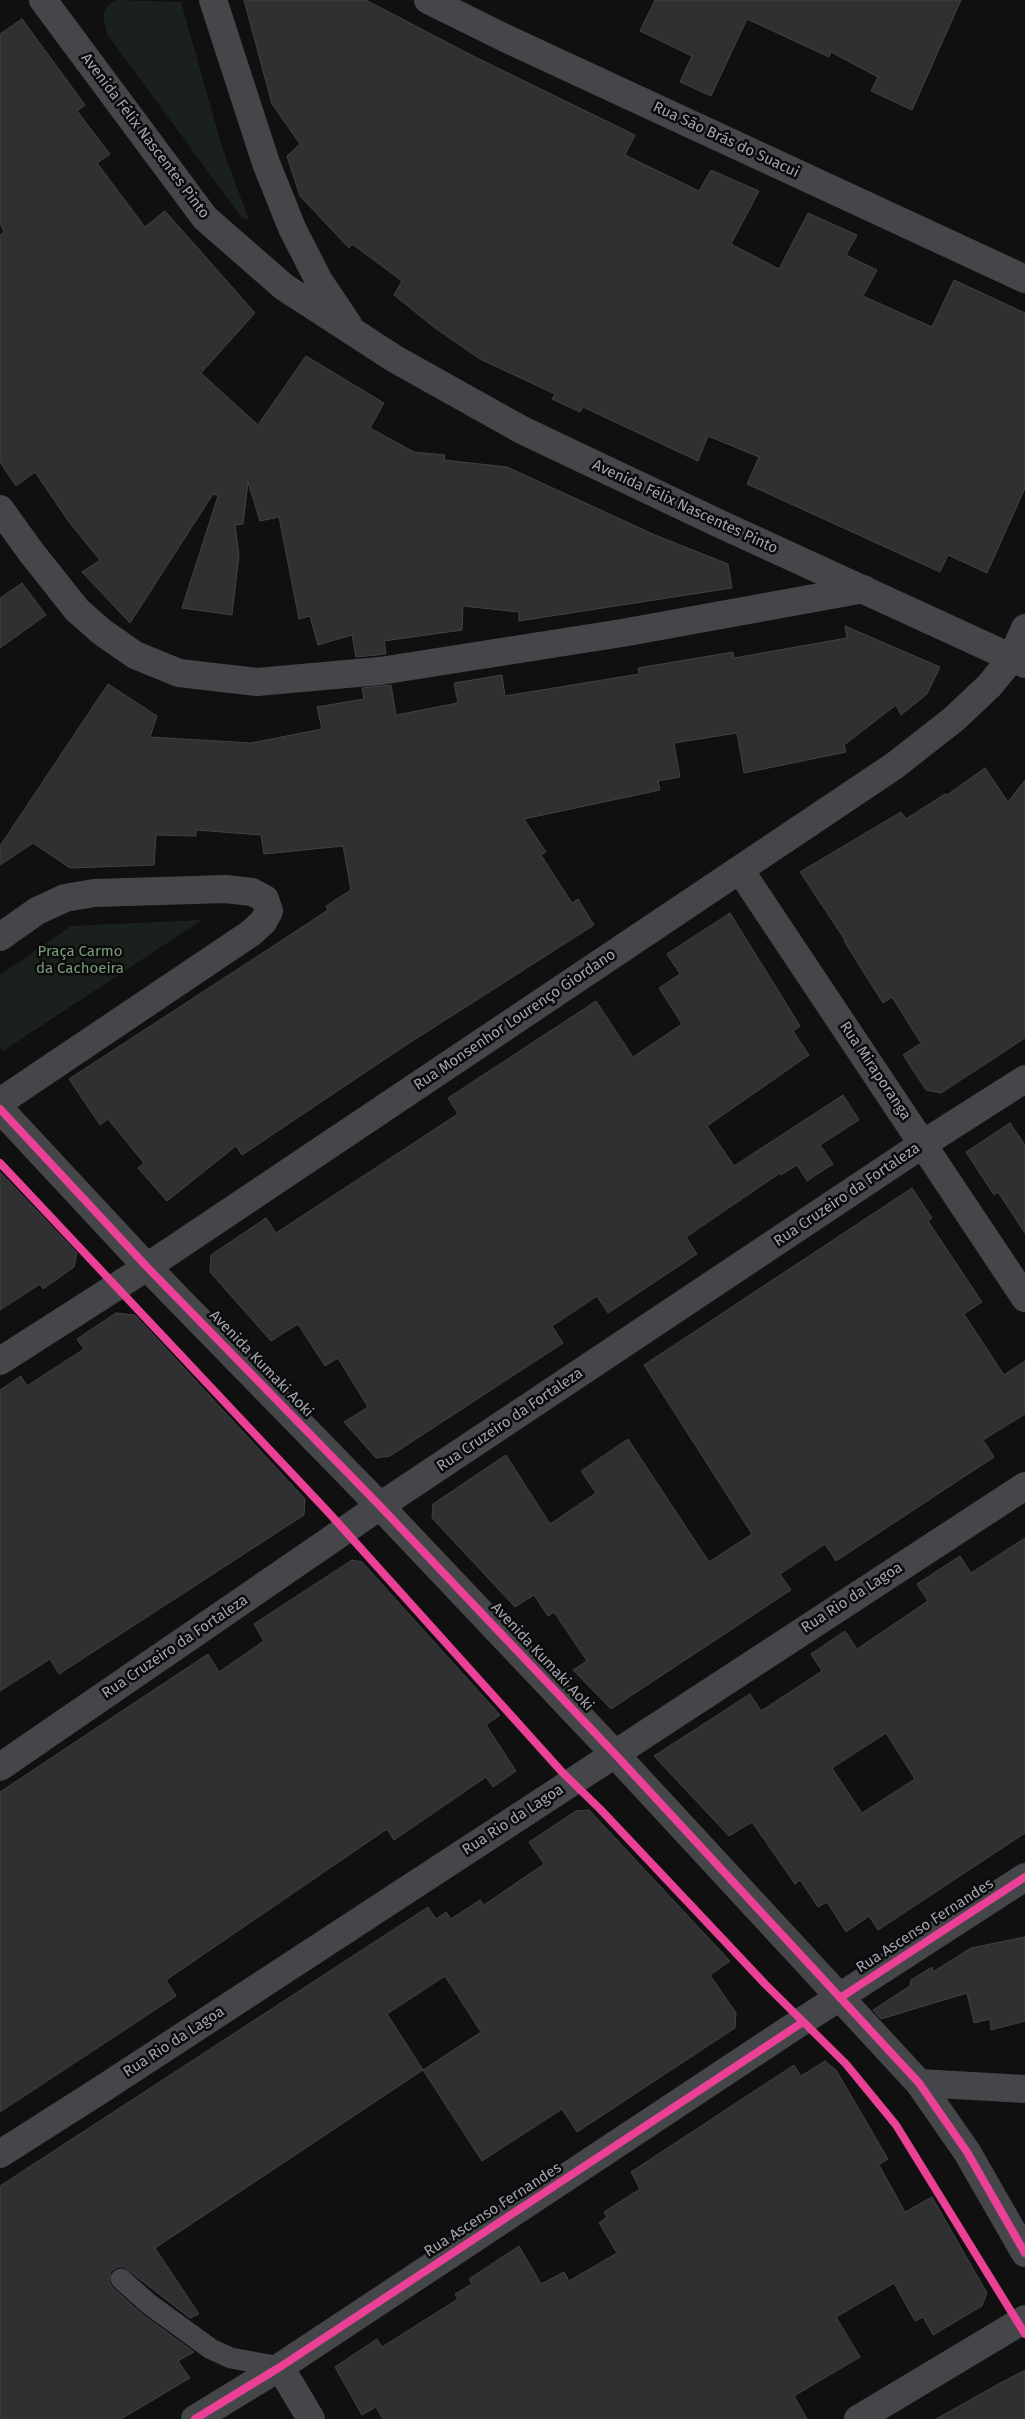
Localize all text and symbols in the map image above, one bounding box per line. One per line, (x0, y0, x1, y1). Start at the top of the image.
street label: Avenida Félix Nascentes Pinto (77, 50, 213, 222)
street label: Rua São Brás do Suacui (650, 98, 802, 182)
street label: Avenida Félix Nascentes Pinto (590, 456, 780, 558)
park label: Praça Carmo da Cachoeira (36, 943, 124, 978)
street label: Rua Monsenhor Lourenço Giordano (411, 946, 619, 1094)
street label: Rua Miraporanga (835, 1018, 915, 1124)
street label: Rua Cruzeiro da Fortaleza (771, 1139, 923, 1251)
street label: Avenida Kumaki Aoki (205, 1307, 317, 1421)
street label: Rua Cruzeiro da Fortaleza (434, 1364, 586, 1476)
street label: Rua Rio da Lagoa (798, 1559, 906, 1637)
street label: Rua Cruzeiro da Fortaleza (99, 1591, 251, 1703)
street label: Avenida Kumaki Aoki (487, 1599, 597, 1715)
street label: Rua Rio da Lagoa (459, 1781, 567, 1859)
street label: Rua Ascenso Fernandes (853, 1875, 997, 1977)
street label: Rua Rio da Lagoa (120, 2003, 228, 2081)
street label: Rua Ascenso Fernandes (421, 2159, 565, 2261)

